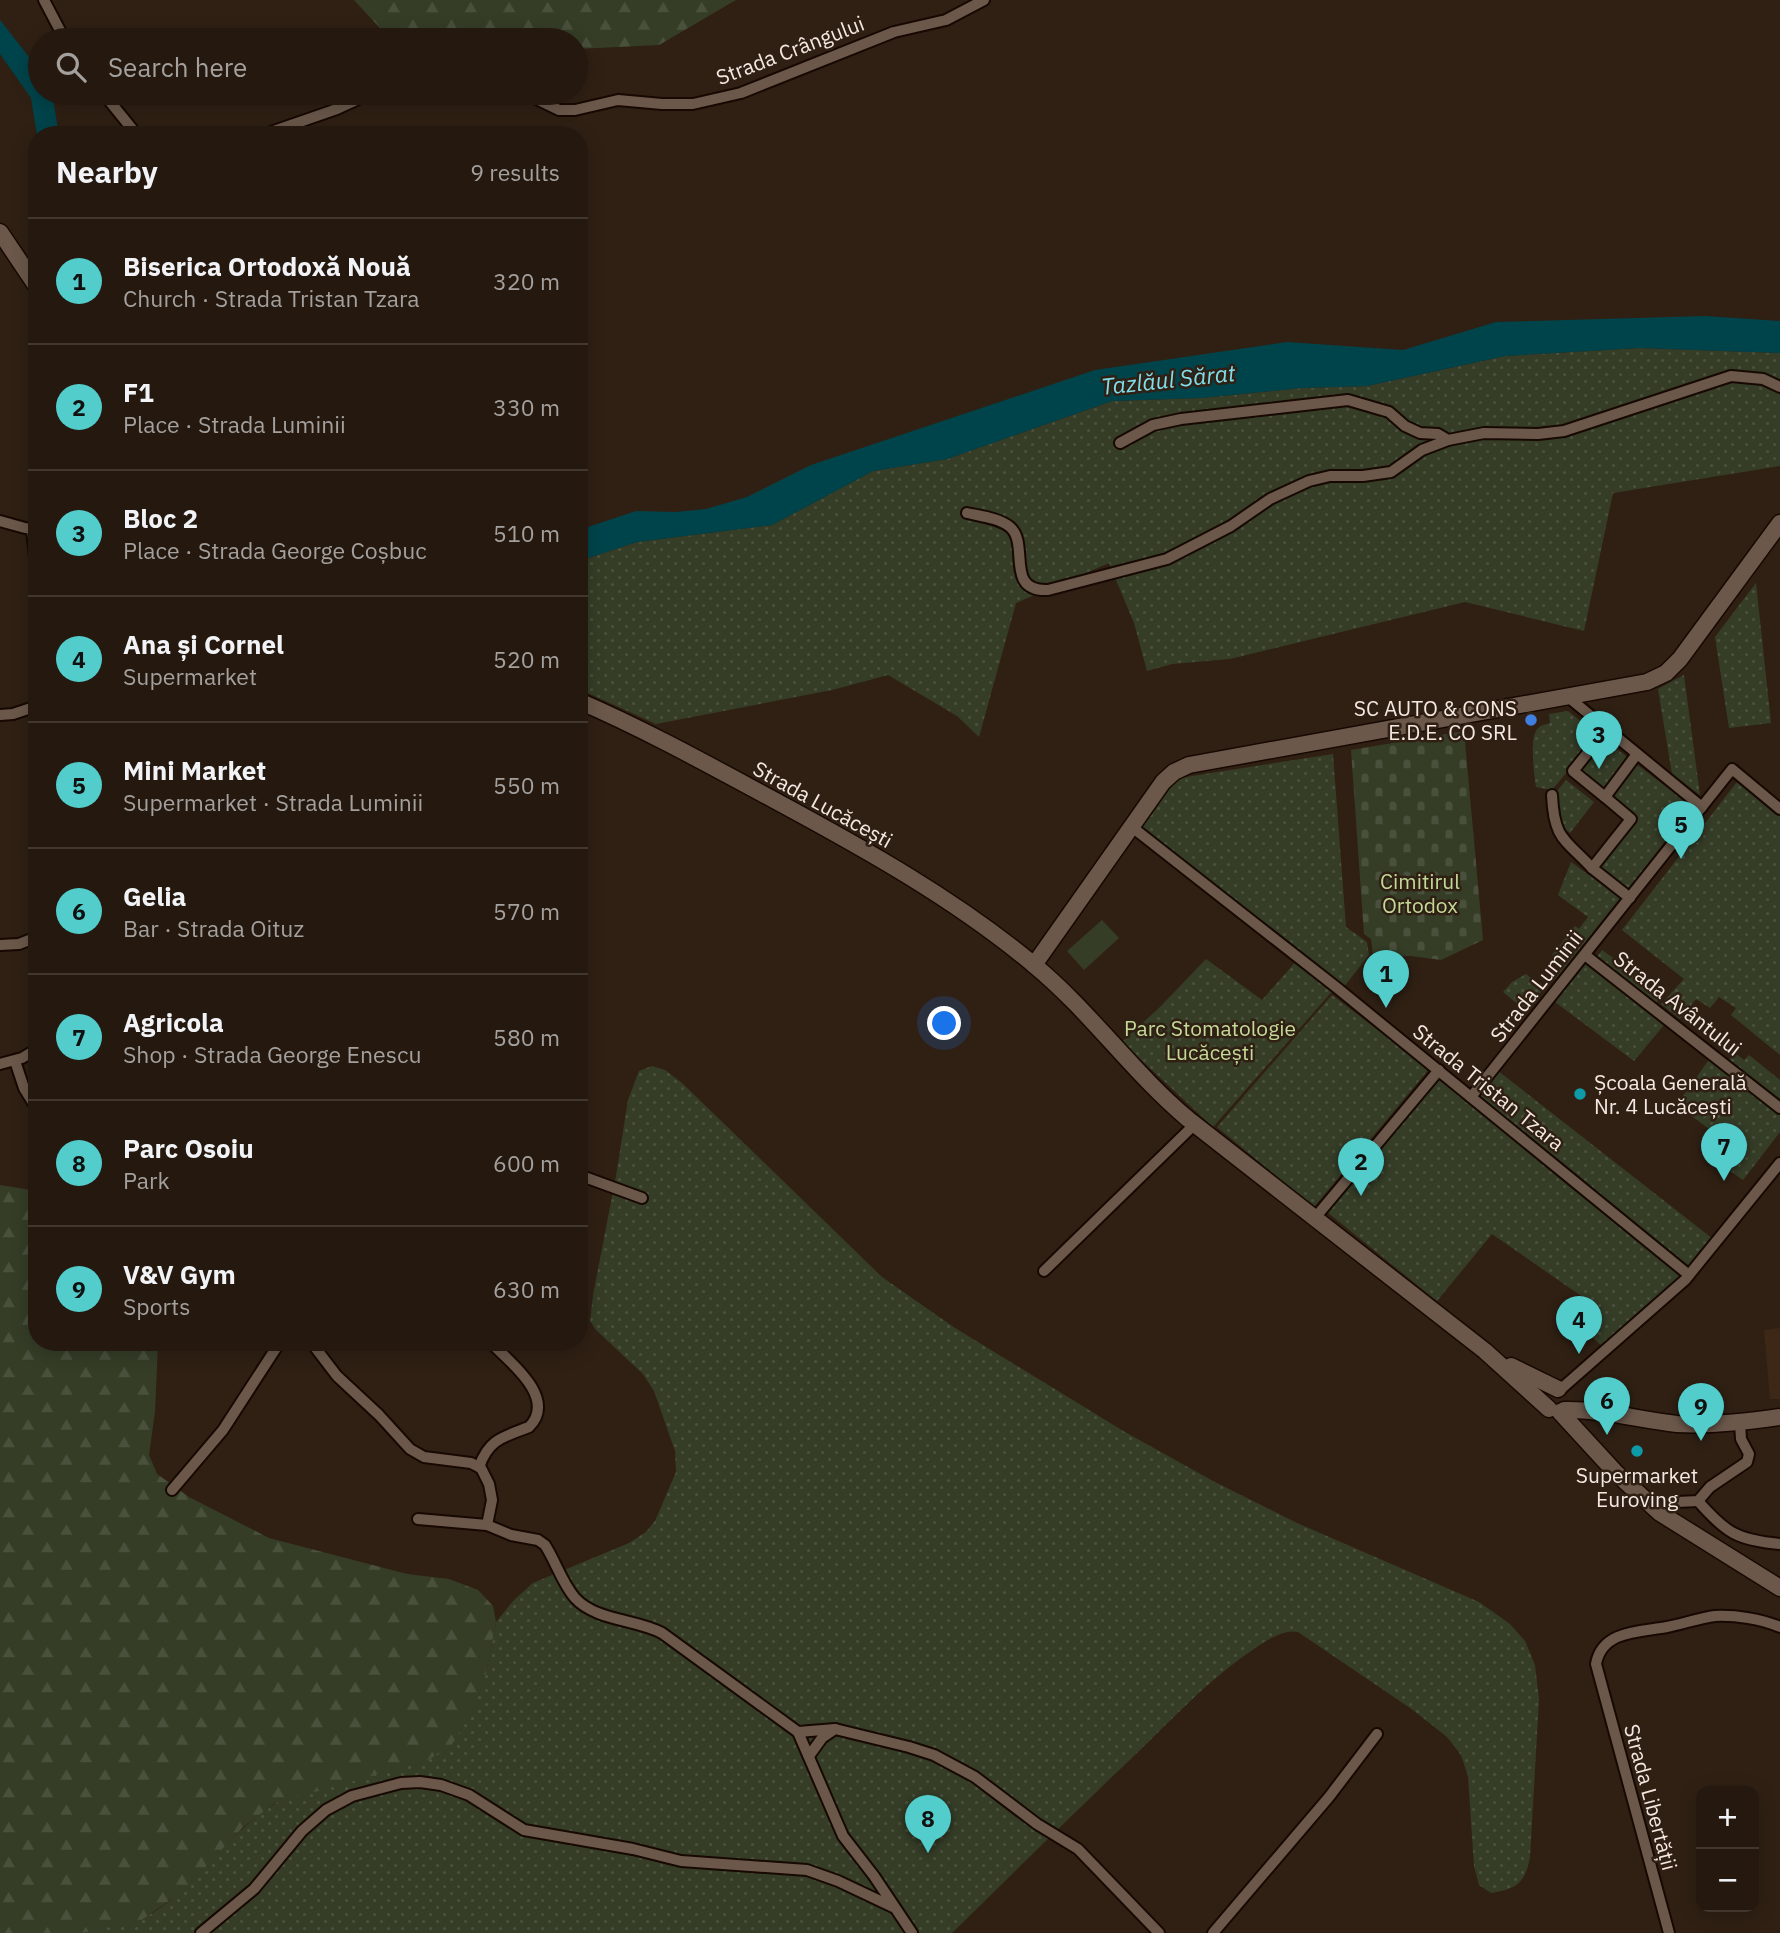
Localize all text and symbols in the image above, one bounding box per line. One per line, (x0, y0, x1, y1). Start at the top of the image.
street label: Strada Crângului (712, 9, 868, 91)
search box (28, 28, 588, 105)
icon: search (52, 48, 90, 86)
text: Search here (108, 50, 247, 84)
text: Nearby (56, 152, 158, 191)
text: 9 results (470, 157, 560, 187)
text: Biserica Ortodoxă Nouă (123, 249, 411, 283)
text: 1 (72, 266, 86, 296)
text: 320 m (493, 266, 560, 296)
text: Church · Strada Tristan Tzara (123, 283, 420, 313)
water label: Tazlăul Sărat (1099, 357, 1237, 401)
text: F1 (123, 375, 154, 409)
text: 2 (72, 392, 86, 422)
text: 330 m (493, 392, 560, 422)
text: Place · Strada Luminii (123, 409, 346, 439)
text: Bloc 2 (123, 501, 198, 535)
text: 3 (72, 518, 86, 548)
text: 510 m (493, 518, 560, 548)
text: Place · Strada George Coșbuc (123, 535, 427, 565)
text: Ana și Cornel (123, 627, 284, 661)
text: 4 (72, 644, 86, 674)
text: 520 m (493, 644, 560, 674)
text: Supermarket (123, 661, 257, 691)
place label: SC AUTO & CONS E.D.E. CO SRL (1354, 694, 1517, 746)
pin: 3 (1576, 711, 1622, 769)
marker: SC AUTO & CONS E.D.E. CO SRL (1523, 712, 1539, 728)
text: Mini Market (123, 753, 266, 787)
street label: Strada Lucăcești (748, 754, 898, 854)
text: 5 (72, 770, 86, 800)
text: 550 m (493, 770, 560, 800)
text: Supermarket · Strada Luminii (123, 787, 423, 817)
pin: 5 (1658, 801, 1704, 859)
park label: Cimitirul Ortodox (1380, 867, 1460, 919)
text: Gelia (123, 879, 186, 913)
text: 6 (72, 896, 86, 926)
text: 570 m (493, 896, 560, 926)
text: Bar · Strada Oituz (123, 913, 304, 943)
street label: Strada Luminii (1483, 924, 1589, 1048)
street label: Strada Avântului (1608, 944, 1748, 1062)
pin: 1 (1363, 950, 1409, 1008)
text: Agricola (123, 1005, 224, 1039)
your location (927, 1006, 961, 1040)
park label: Parc Stomatologie Lucăcești (1124, 1014, 1296, 1066)
street label: Strada Tristan Tzara (1407, 1017, 1571, 1157)
text: 7 (72, 1022, 86, 1052)
text: 580 m (493, 1022, 560, 1052)
text: Shop · Strada George Enescu (123, 1039, 422, 1069)
place label: Școala Generală Nr. 4 Lucăcești (1594, 1068, 1747, 1120)
marker: Școala Generală Nr. 4 Lucăcești (1572, 1086, 1588, 1102)
pin: 7 (1701, 1123, 1747, 1181)
text: Parc Osoiu (123, 1131, 254, 1165)
pin: 2 (1338, 1138, 1384, 1196)
text: 8 (72, 1148, 86, 1178)
text: 600 m (493, 1148, 560, 1178)
text: Park (123, 1165, 170, 1195)
text: V&V Gym (123, 1257, 236, 1291)
text: 9 (72, 1274, 86, 1304)
text: 630 m (493, 1274, 560, 1304)
text: Sports (123, 1291, 190, 1321)
pin: 4 (1556, 1296, 1602, 1354)
pin: 6 (1584, 1377, 1630, 1435)
pin: 9 (1678, 1383, 1724, 1441)
marker: Supermarket Euroving (1629, 1443, 1645, 1459)
place label: Supermarket Euroving (1576, 1461, 1698, 1513)
street label: Strada Libertății (1618, 1721, 1684, 1873)
map controls (1696, 1786, 1759, 1912)
button: + (1696, 1786, 1759, 1849)
pin: 8 (905, 1795, 951, 1853)
button: − (1696, 1849, 1759, 1912)

